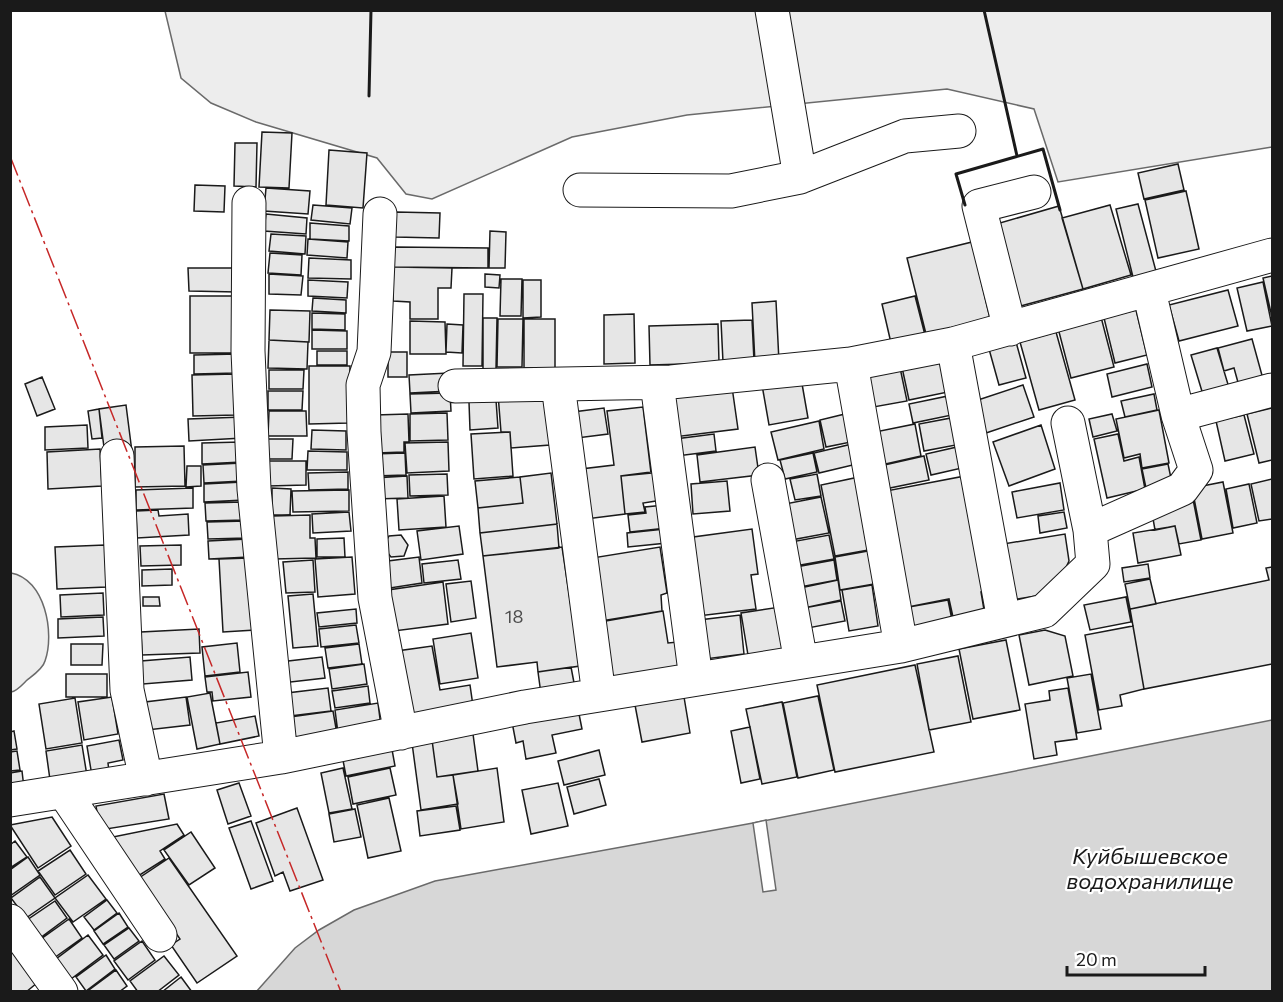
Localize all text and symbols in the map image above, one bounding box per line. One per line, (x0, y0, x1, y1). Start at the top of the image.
house number: 18 (505, 605, 523, 627)
water label: Куйбышевское водохранилище (1067, 842, 1234, 894)
scale bar (1067, 939, 1205, 977)
text: 20 m (1076, 948, 1117, 970)

